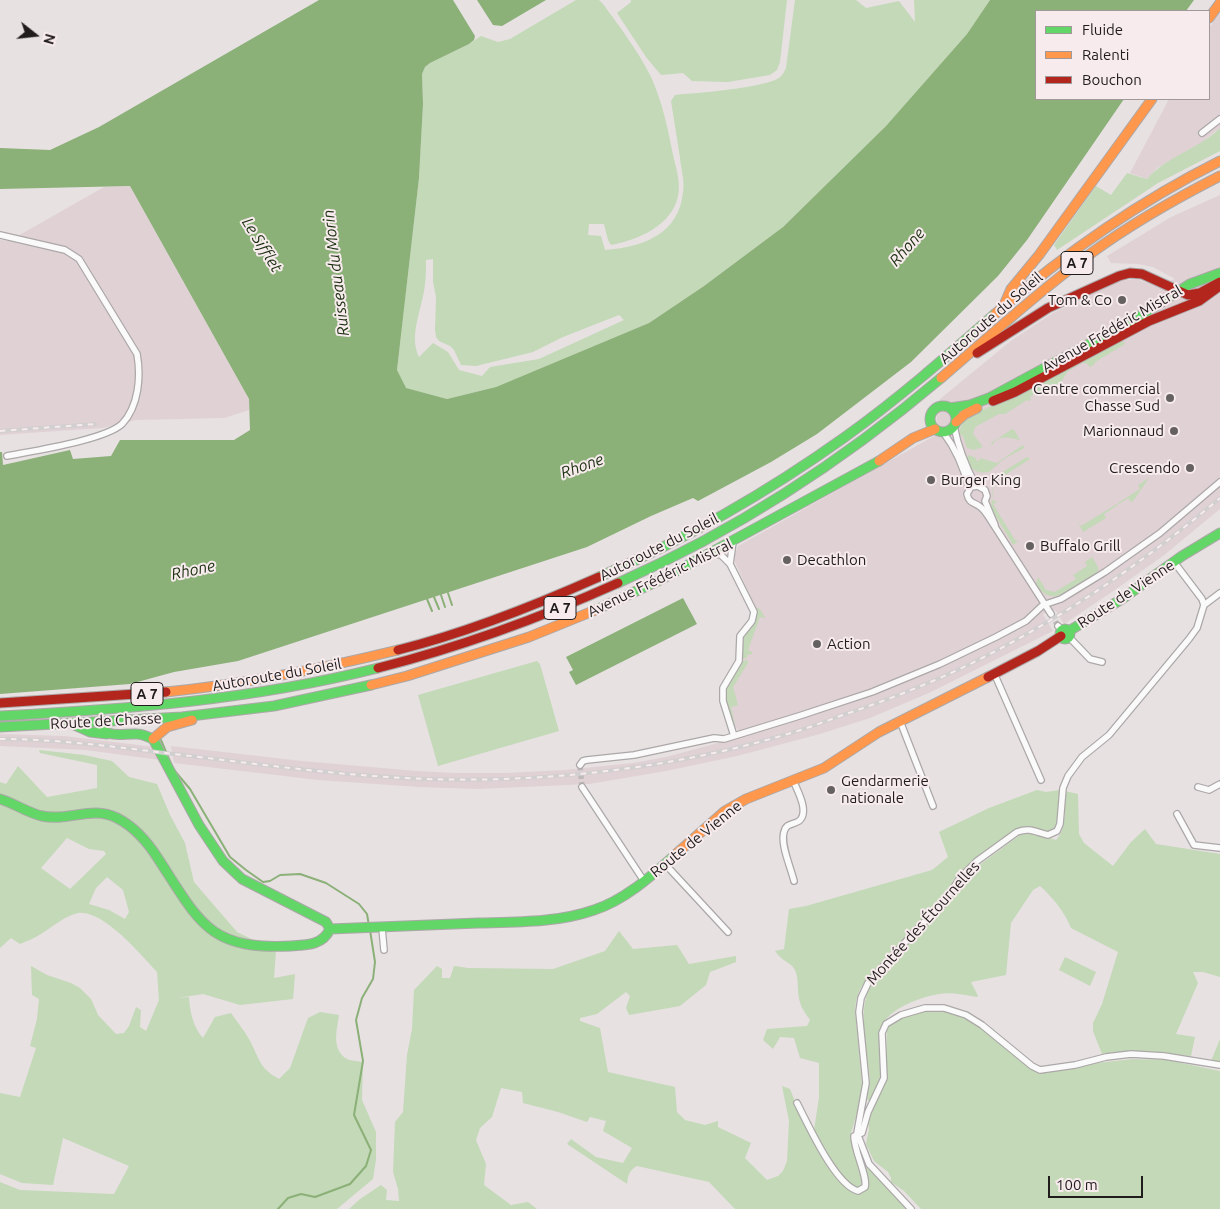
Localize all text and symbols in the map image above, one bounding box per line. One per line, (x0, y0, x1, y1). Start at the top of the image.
north arrow (10, 10, 60, 60)
legend (1035, 10, 1210, 100)
text: Fluide (1082, 21, 1123, 38)
text: N (40, 32, 59, 46)
text: Ralenti (1082, 46, 1129, 63)
text: Bouchon (1082, 71, 1142, 88)
water label: Ruisseau du Morin (319, 209, 353, 337)
water label: Le Sifflet (238, 214, 286, 276)
water label: Rhone (885, 224, 929, 270)
road number: A 7 (1061, 252, 1093, 274)
street label: Autoroute du Soleil (936, 268, 1046, 368)
street label: Avenue Frédéric Mistral (1039, 282, 1185, 376)
place label: Tom & Co (1048, 291, 1112, 309)
marker: Tom & Co (1116, 294, 1128, 306)
place label: Centre commercial Chasse Sud (1033, 380, 1160, 415)
marker: Centre commercial Chasse Sud (1164, 392, 1176, 404)
place label: Marionnaud (1083, 422, 1164, 440)
marker: Marionnaud (1168, 425, 1180, 437)
water label: Rhone (558, 449, 606, 483)
place label: Crescendo (1109, 459, 1180, 477)
marker: Crescendo (1184, 462, 1196, 474)
place label: Burger King (941, 471, 1021, 489)
marker: Burger King (925, 474, 937, 486)
street label: Autoroute du Soleil (597, 509, 721, 585)
street label: Avenue Frédéric Mistral (585, 535, 735, 621)
place label: Buffalo Grill (1040, 537, 1120, 555)
marker: Buffalo Grill (1024, 540, 1036, 552)
place label: Decathlon (797, 551, 866, 569)
marker: Decathlon (781, 554, 793, 566)
water label: Rhone (169, 556, 217, 584)
street label: Route de Vienne (1074, 556, 1178, 632)
road number: A 7 (544, 596, 576, 620)
place label: Action (827, 635, 871, 653)
marker: Action (811, 638, 823, 650)
street label: Autoroute du Soleil (211, 655, 343, 695)
road number: A 7 (131, 682, 163, 706)
street label: Route de Chasse (50, 709, 162, 733)
place label: Gendarmerie nationale (841, 772, 929, 807)
marker: Gendarmerie nationale (825, 784, 837, 796)
street label: Route de Vienne (647, 797, 745, 881)
street label: Montée des Étournelles (863, 858, 983, 988)
scale bar (1050, 1166, 1145, 1198)
text: 100 m (1056, 1176, 1098, 1193)

